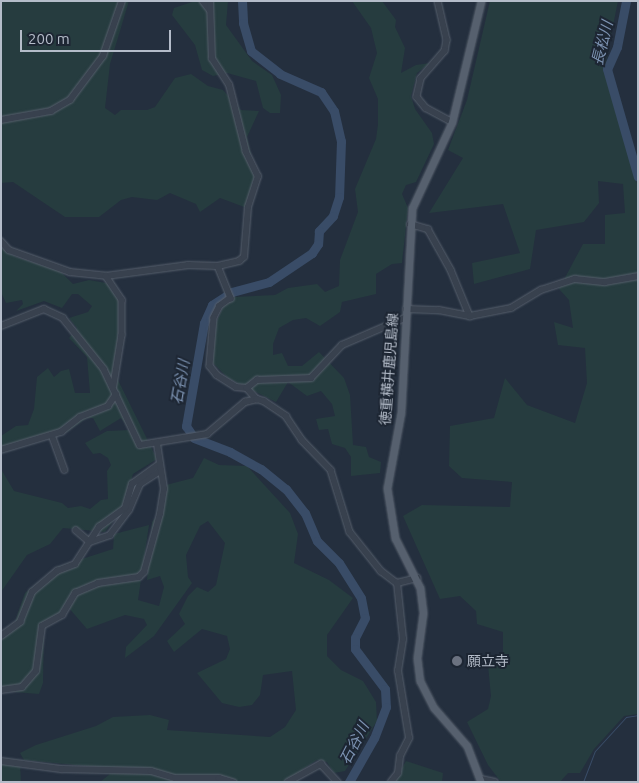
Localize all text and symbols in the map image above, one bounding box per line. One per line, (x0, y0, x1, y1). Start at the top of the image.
water label: 長松川 (588, 19, 616, 67)
scale bar (22, 20, 174, 52)
text: 200 m (28, 30, 70, 47)
street label: 徳重横井鹿児島線 (377, 313, 401, 425)
water label: 石谷川 (167, 358, 193, 406)
place label: 願立寺 (467, 653, 509, 669)
marker: 願立寺 (451, 655, 463, 667)
water label: 石谷川 (336, 719, 372, 767)

